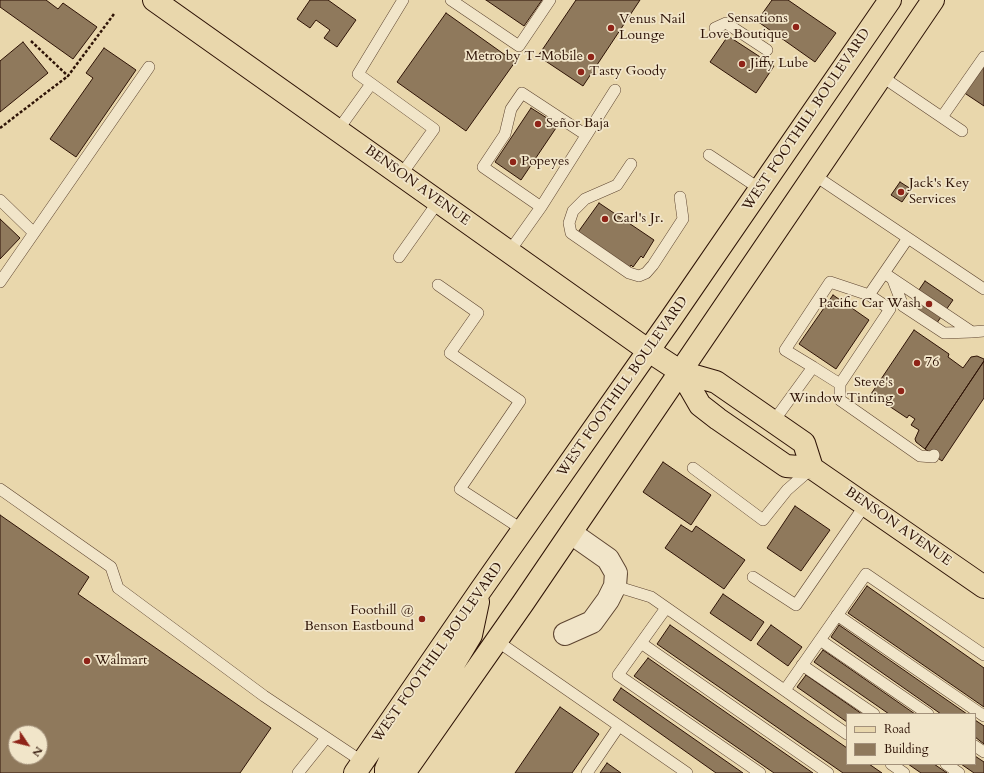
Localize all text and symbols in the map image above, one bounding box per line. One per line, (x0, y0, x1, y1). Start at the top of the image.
place label: Sensations Love Boutique (700, 11, 788, 44)
place label: Venus Nail Lounge (619, 12, 685, 44)
marker: Sensations Love Boutique (791, 22, 801, 32)
marker: Venus Nail Lounge (606, 23, 616, 33)
street label: WEST FOOTHILL BOULEVARD (740, 26, 874, 214)
place label: Metro by T-Mobile (465, 49, 583, 65)
marker: Metro by T-Mobile (586, 52, 596, 62)
place label: Jiffy Lube (750, 56, 808, 72)
marker: Jiffy Lube (737, 59, 747, 69)
place label: Tasty Goody (589, 64, 667, 80)
marker: Tasty Goody (576, 67, 586, 77)
place label: Señor Baja (546, 116, 609, 132)
marker: Señor Baja (533, 119, 543, 129)
street label: BENSON AVENUE (361, 142, 473, 230)
place label: Popeyes (521, 154, 569, 170)
marker: Popeyes (508, 157, 518, 167)
place label: Jack's Key Services (909, 176, 969, 208)
marker: Jack's Key Services (896, 187, 906, 197)
place label: Carl's Jr. (613, 211, 663, 227)
marker: Carl's Jr. (600, 214, 610, 224)
street label: WEST FOOTHILL BOULEVARD (554, 294, 692, 480)
place label: Pacific Car Wash (819, 296, 921, 312)
marker: Pacific Car Wash (924, 299, 934, 309)
place label: 76 (925, 355, 939, 371)
marker: 76 (912, 358, 922, 368)
place label: Steve's Window Tinting (789, 375, 893, 408)
marker: Steve's Window Tinting (896, 386, 906, 396)
street label: BENSON AVENUE (842, 484, 954, 570)
street label: WEST FOOTHILL BOULEVARD (369, 560, 507, 746)
place label: Foothill @ Benson Eastbound (304, 603, 414, 636)
marker: Foothill @ Benson Eastbound (417, 614, 427, 624)
place label: Walmart (95, 653, 147, 669)
marker: Walmart (82, 656, 92, 666)
legend (846, 713, 976, 765)
text: Road (884, 721, 910, 737)
north arrow (8, 725, 48, 765)
text: Building (884, 741, 928, 757)
text: N (29, 743, 46, 760)

